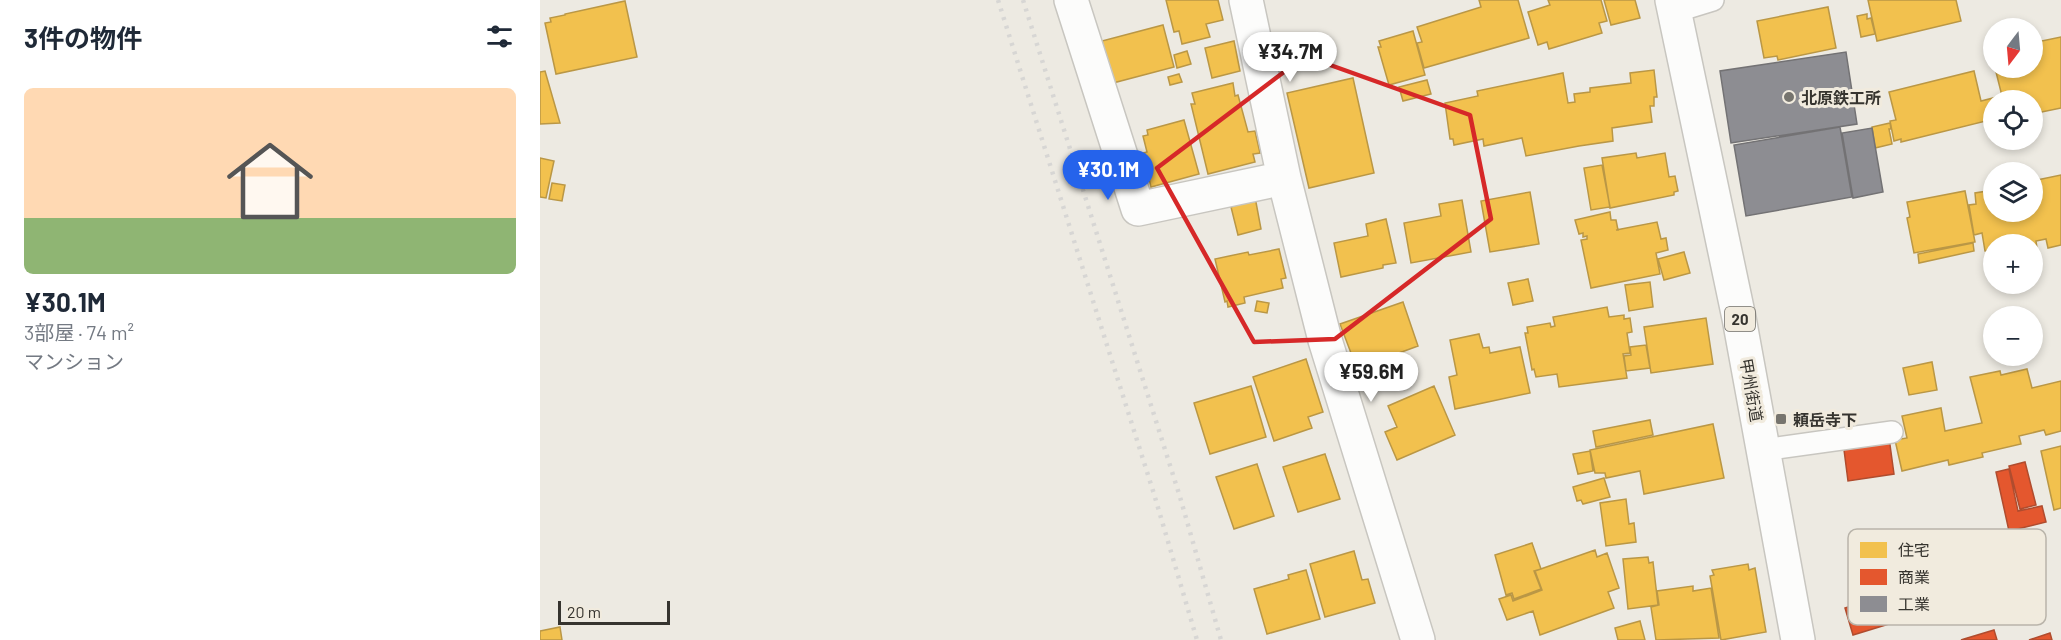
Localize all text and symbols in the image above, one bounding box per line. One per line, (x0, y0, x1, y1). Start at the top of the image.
north arrow (1983, 18, 2043, 78)
map controls (1983, 18, 2043, 366)
icon: filters (483, 20, 516, 53)
text: 3件の物件 (24, 22, 142, 53)
pin: ¥34.7M (1241, 32, 1339, 83)
text: ¥34.7M (1257, 39, 1323, 63)
place label: 北原鉄工所 (1801, 88, 1881, 107)
marker: 北原鉄工所 (1782, 90, 1796, 104)
button: locate (1983, 90, 2043, 150)
icon: home (216, 127, 324, 235)
pin: ¥30.1M (1059, 150, 1157, 201)
text: ¥30.1M (1077, 157, 1139, 181)
button: layers (1983, 162, 2043, 222)
button: + (1983, 234, 2043, 294)
text: ¥30.1M (24, 286, 106, 317)
button: − (1983, 306, 2043, 366)
road number: 20 (1725, 307, 1755, 331)
text: 3部屋 · 74 m² (24, 320, 134, 344)
text: マンション (24, 349, 124, 373)
pin: ¥59.6M (1322, 352, 1420, 403)
street label: 甲州街道 (1737, 357, 1767, 423)
text: ¥59.6M (1338, 359, 1404, 383)
place label: 頼岳寺下 (1793, 410, 1857, 429)
marker: 頼岳寺下 (1774, 412, 1788, 426)
legend (1848, 529, 2046, 625)
text: 住宅 (1898, 540, 1930, 559)
text: 商業 (1898, 567, 1930, 586)
text: 工業 (1898, 594, 1930, 613)
scale bar (558, 598, 670, 626)
text: 20 m (567, 602, 601, 621)

